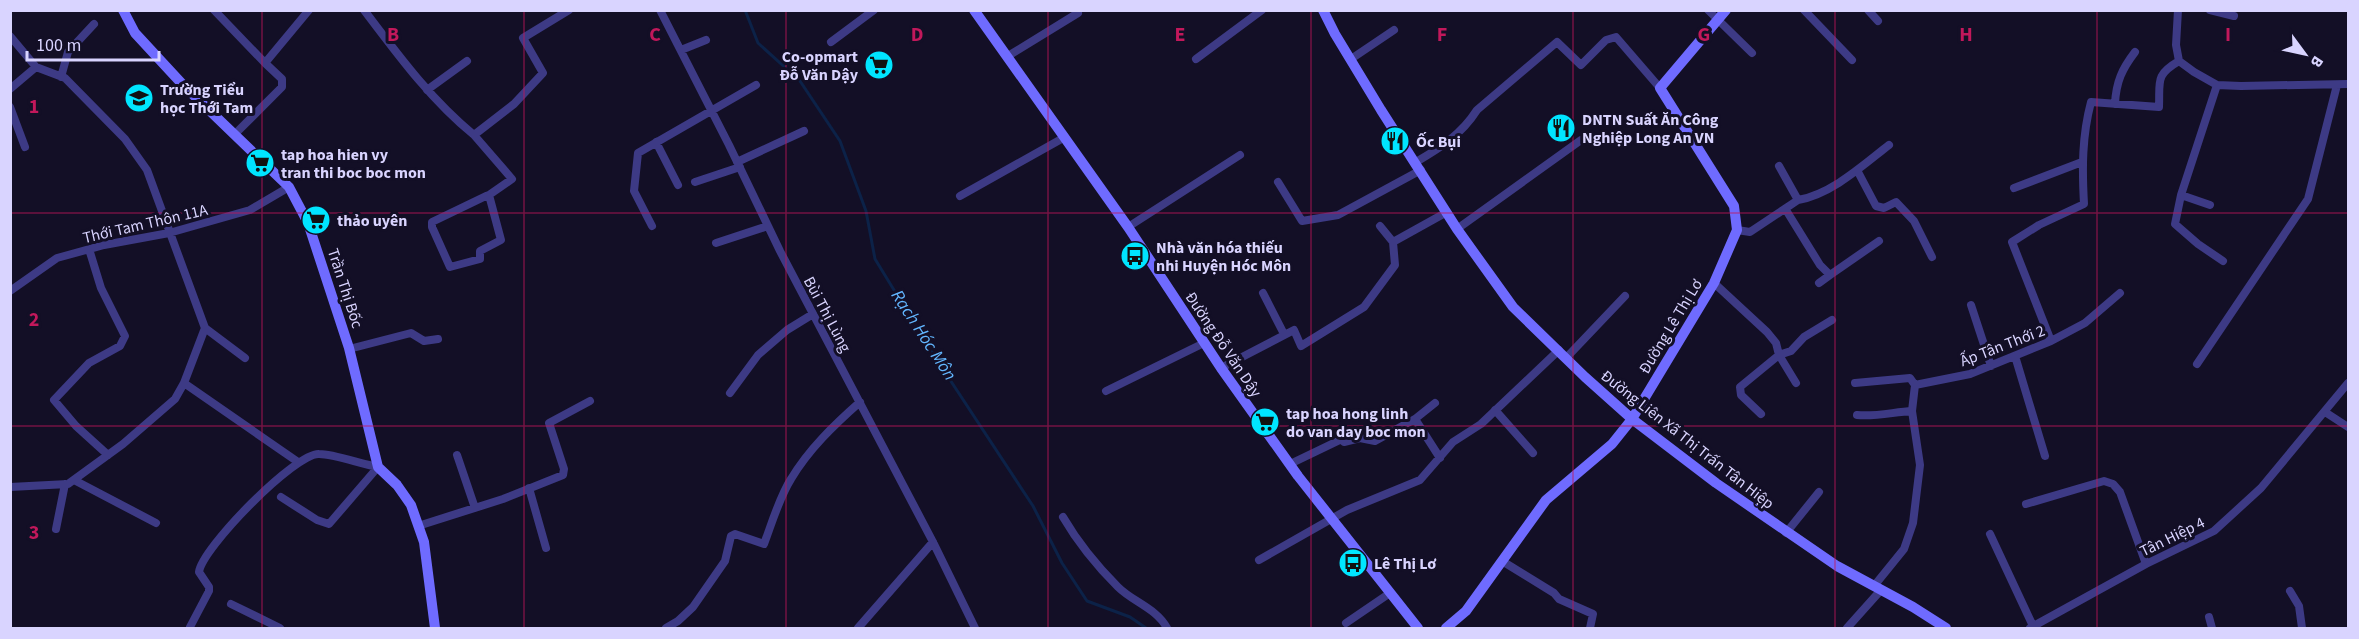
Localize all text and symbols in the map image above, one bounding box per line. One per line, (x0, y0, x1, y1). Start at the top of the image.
text: B (387, 21, 399, 49)
text: C (649, 21, 661, 49)
text: D (911, 21, 923, 49)
text: E (1175, 21, 1185, 49)
text: F (1437, 21, 1447, 49)
text: G (1698, 21, 1710, 49)
text: H (1959, 21, 1973, 49)
text: I (2225, 21, 2231, 49)
scale bar (27, 24, 159, 62)
north arrow (2275, 24, 2335, 84)
text: 100 m (36, 33, 81, 58)
place label: Co-opmart Đỗ Văn Dậy (779, 46, 859, 86)
supermarket icon: Co-opmart Đỗ Văn Dậy (863, 49, 895, 81)
text: B (2305, 52, 2329, 72)
place label: Trường Tiểu học Thới Tam (160, 79, 253, 119)
school or university icon: Trường Tiểu học Thới Tam (123, 82, 155, 114)
text: 1 (29, 93, 39, 121)
place label: DNTN Suất Ăn Công Nghiệp Long An VN (1582, 109, 1719, 149)
restaurant icon: DNTN Suất Ăn Công Nghiệp Long An VN (1545, 112, 1577, 144)
restaurant icon: Ốc Bụi (1379, 125, 1411, 157)
place label: Ốc Bụi (1416, 131, 1461, 153)
place label: tap hoa hien vy tran thi boc boc mon (281, 144, 426, 184)
supermarket icon: tap hoa hien vy tran thi boc boc mon (244, 147, 276, 179)
street label: Thới Tam Thôn 11A (81, 199, 210, 249)
supermarket icon: thảo uyên (300, 204, 332, 236)
place label: thảo uyên (337, 210, 408, 232)
place label: Nhà văn hóa thiếu nhi Huyện Hóc Môn (1156, 237, 1291, 277)
bus stop icon: Nhà văn hóa thiếu nhi Huyện Hóc Môn (1119, 240, 1151, 272)
street label: Trần Thị Bốc (322, 246, 368, 331)
street label: Bùi Thị Lùng (798, 273, 856, 356)
street label: Đường Lê Thị Lơ (1634, 275, 1708, 378)
water label: Rạch Hóc Môn (885, 285, 962, 386)
street label: Đường Đỗ Văn Dậy (1180, 287, 1267, 402)
text: 2 (29, 306, 39, 334)
street label: Ấp Tân Thới 2 (1957, 320, 2048, 372)
street label: Đường Liên Xã Thị Trấn Tân Hiệp (1596, 365, 1779, 515)
place label: tap hoa hong linh do van day boc mon (1286, 403, 1426, 443)
supermarket icon: tap hoa hong linh do van day boc mon (1249, 406, 1281, 438)
street label: Tân Hiệp 4 (2136, 512, 2209, 562)
text: 3 (29, 519, 39, 547)
bus stop icon: Lê Thị Lơ (1337, 547, 1369, 579)
place label: Lê Thị Lơ (1374, 553, 1437, 575)

